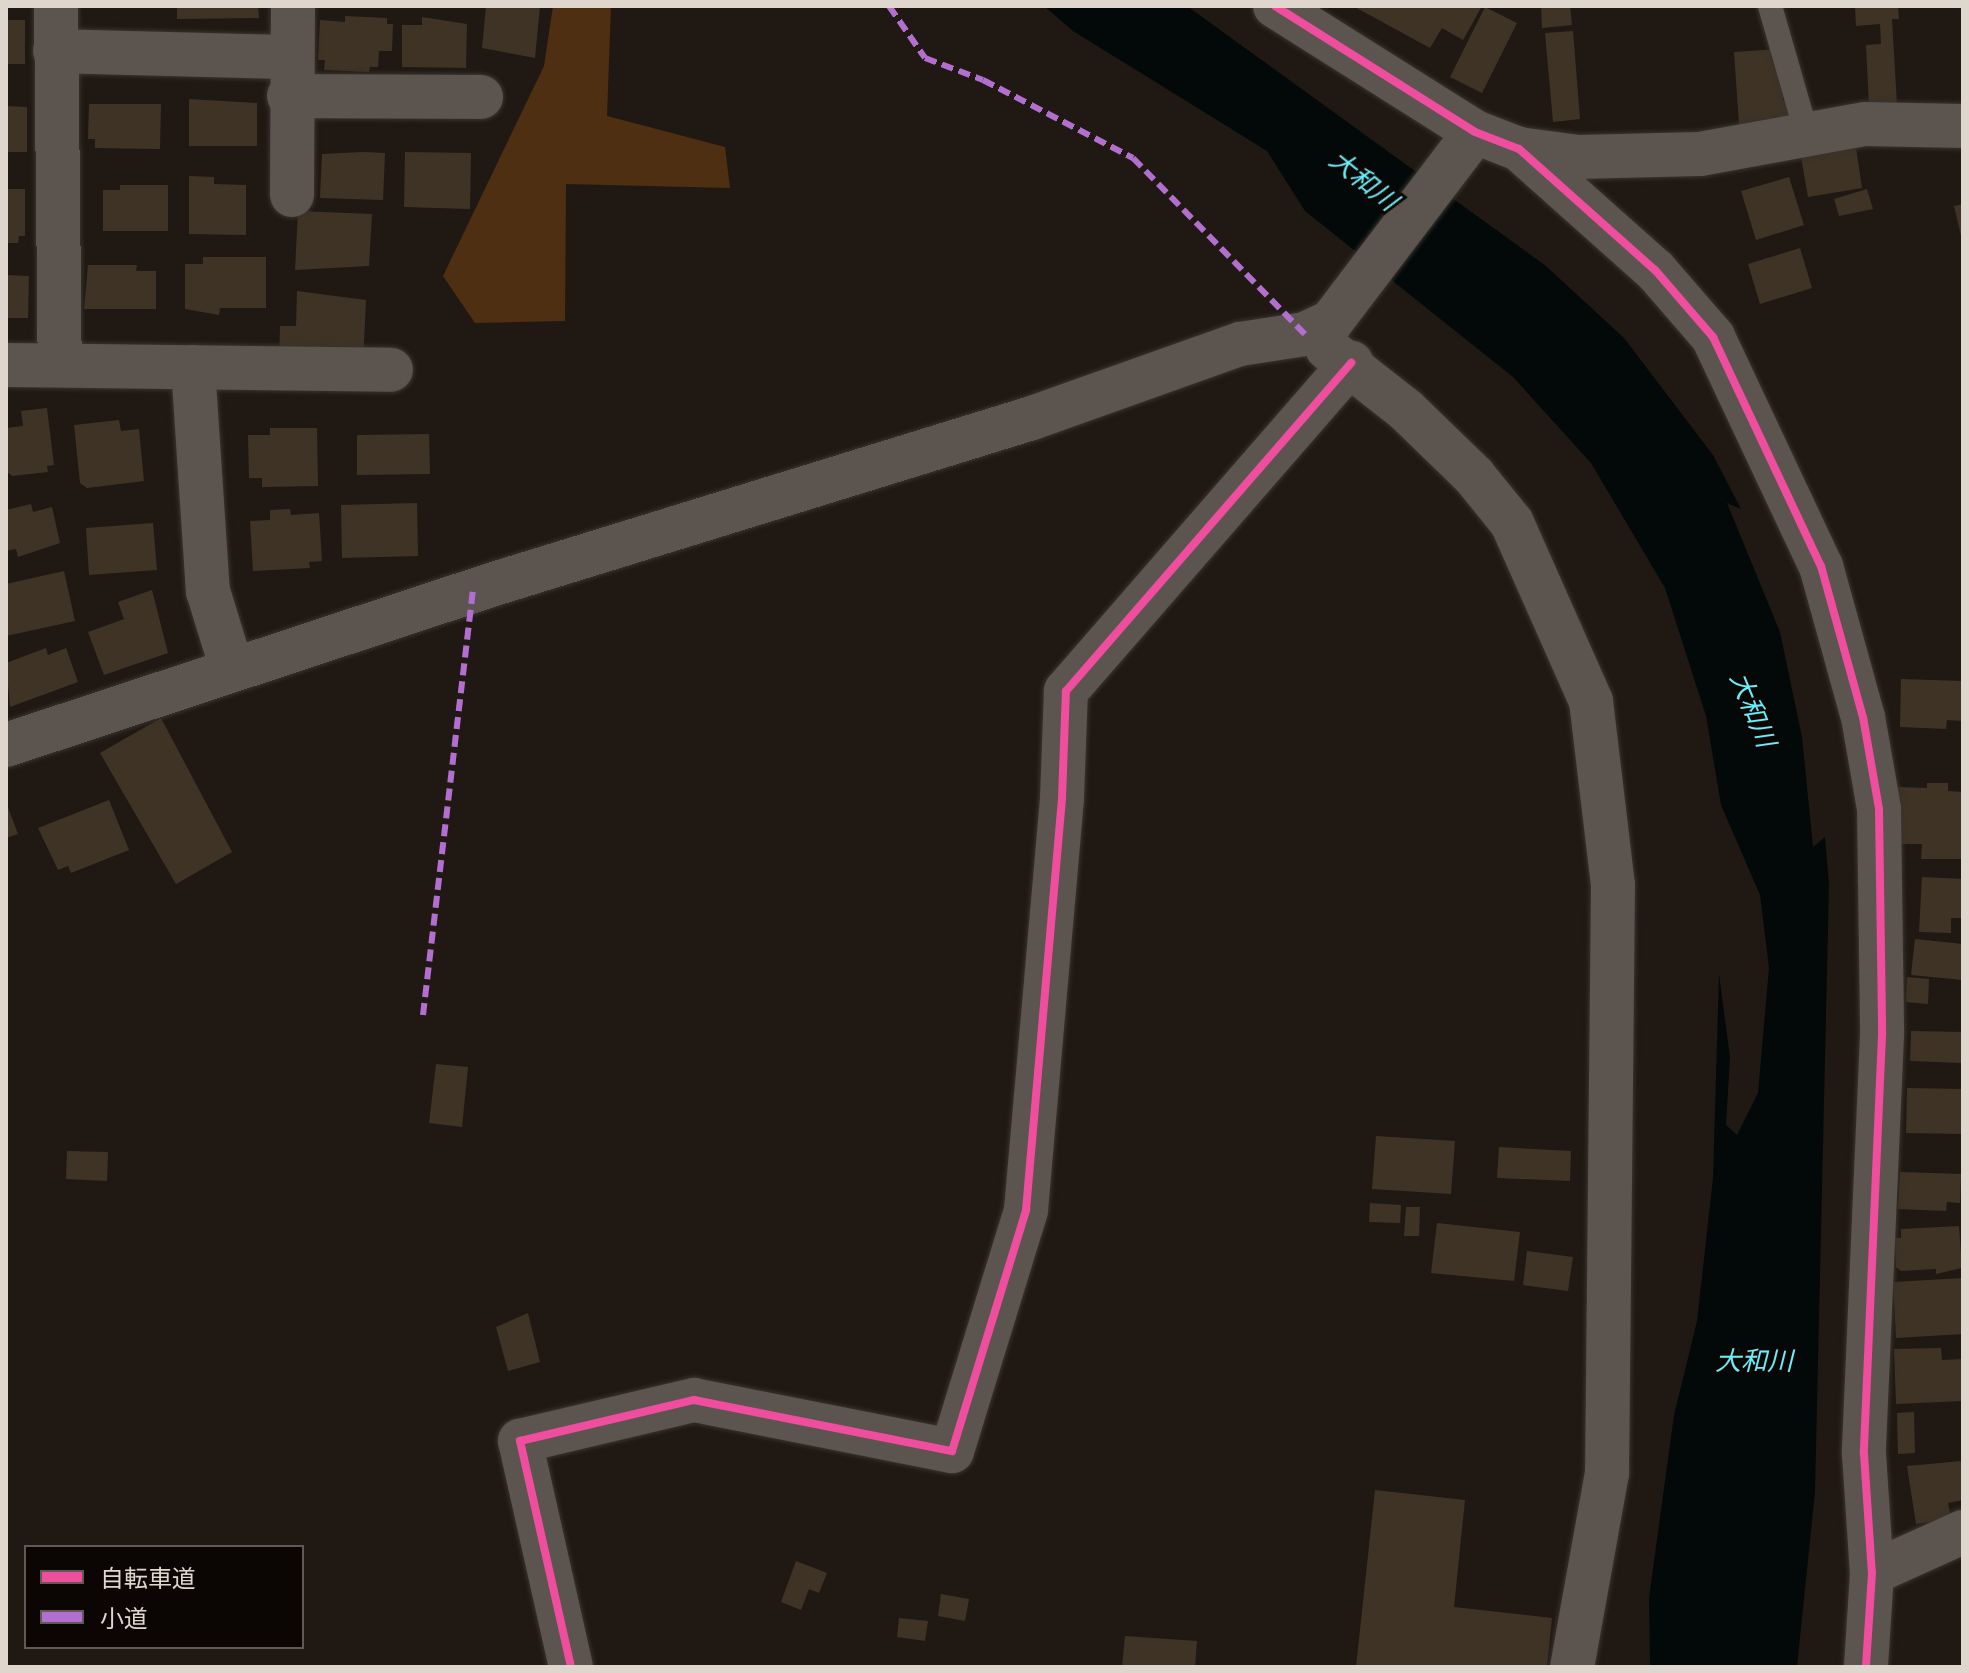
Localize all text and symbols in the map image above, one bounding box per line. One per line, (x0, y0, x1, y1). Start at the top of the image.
water label: 大和川 (1323, 144, 1403, 218)
water label: 大和川 (1723, 668, 1781, 752)
water label: 大和川 (1715, 1346, 1793, 1378)
legend (24, 1545, 304, 1649)
text: 自転車道 (100, 1561, 196, 1596)
text: 小道 (100, 1601, 148, 1636)

